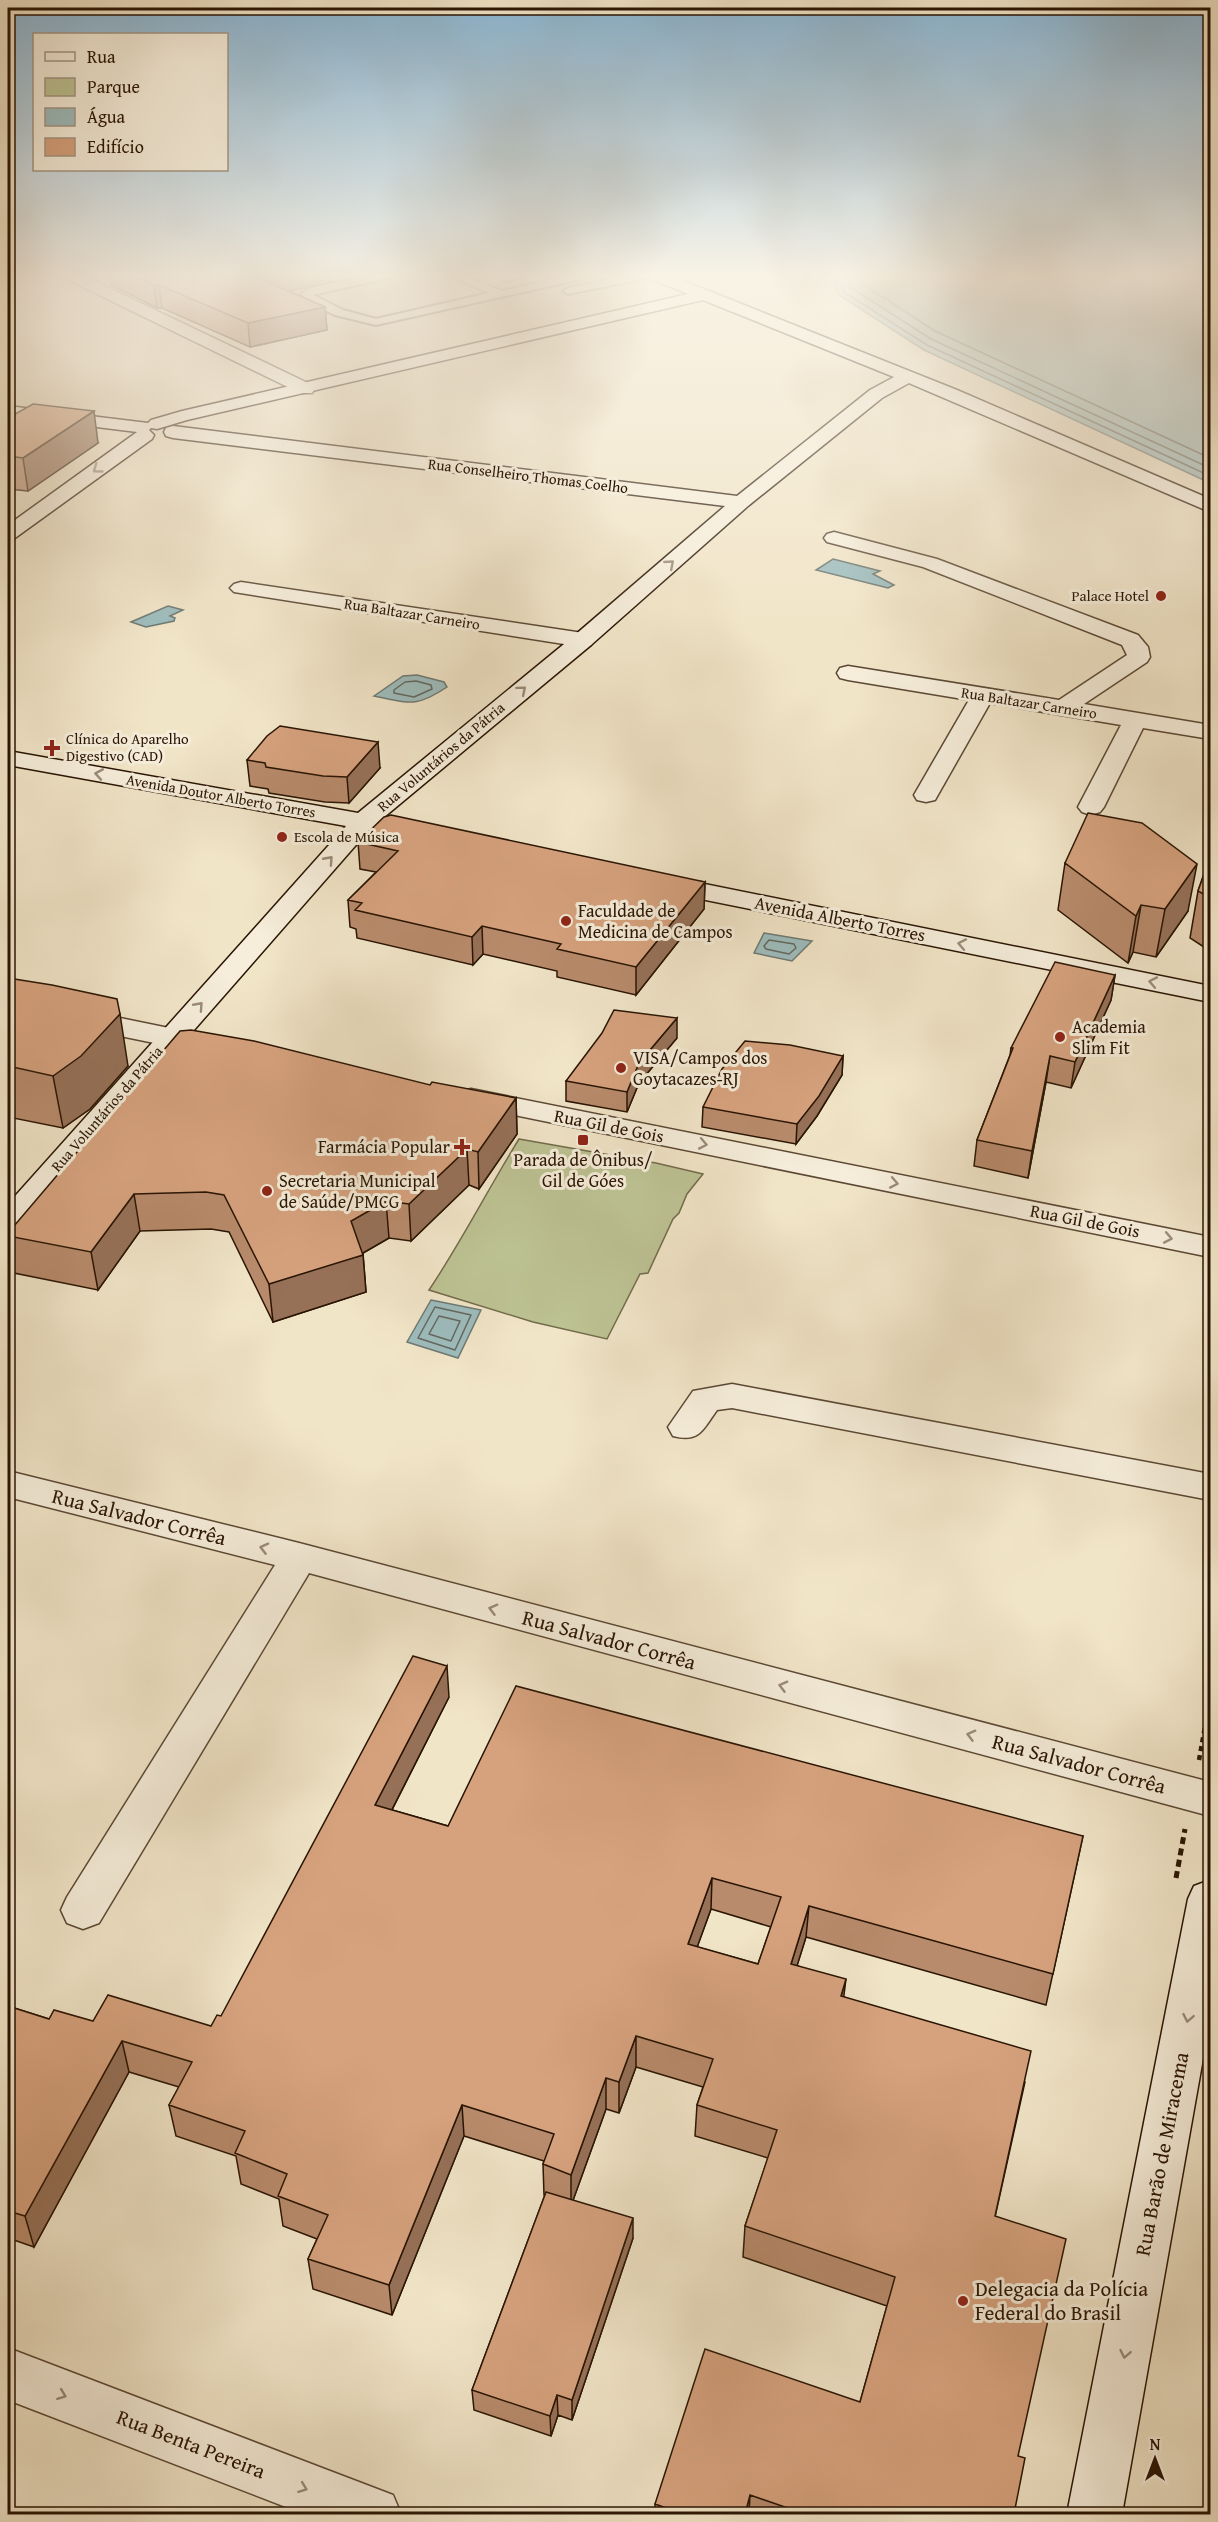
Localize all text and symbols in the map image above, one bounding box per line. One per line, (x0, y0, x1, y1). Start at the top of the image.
legend (33, 33, 228, 171)
text: Rua (87, 43, 116, 70)
text: Parque (87, 73, 140, 100)
text: Água (87, 103, 126, 130)
text: Edifício (87, 133, 144, 160)
street label: Rua Conselheiro Thomas Coelho (427, 453, 630, 498)
one-way arrow (93, 462, 104, 473)
one-way arrow (664, 560, 674, 571)
place label: Palace Hotel (1071, 585, 1149, 606)
marker: Palace Hotel (1154, 589, 1168, 603)
street label: Rua Baltazar Carneiro (343, 592, 482, 635)
street label: Rua Baltazar Carneiro (960, 681, 1099, 724)
one-way arrow (515, 687, 526, 698)
street label: Rua Voluntários da Pátria (372, 697, 509, 816)
place label: Clínica do Aparelho Digestivo (CAD) (66, 728, 189, 766)
marker: Clínica do Aparelho Digestivo (CAD) (43, 739, 61, 757)
one-way arrow (94, 768, 104, 781)
street label: Avenida Doutor Alberto Torres (125, 768, 318, 823)
place label: Escola de Música (294, 826, 399, 847)
marker: Escola de Música (275, 830, 289, 844)
one-way arrow (322, 857, 333, 867)
street label: Avenida Alberto Torres (752, 889, 928, 948)
place label: Faculdade de Medicina de Campos (578, 897, 733, 945)
marker: Faculdade de Medicina de Campos (559, 914, 573, 928)
one-way arrow (957, 938, 967, 951)
one-way arrow (1148, 976, 1158, 989)
one-way arrow (192, 1002, 203, 1013)
place label: Academia Slim Fit (1072, 1013, 1146, 1061)
marker: Academia Slim Fit (1053, 1030, 1067, 1044)
street label: Rua Voluntários da Pátria (46, 1041, 167, 1176)
place label: VISA/Campos dos Goytacazes-RJ (633, 1044, 767, 1092)
marker: VISA/Campos dos Goytacazes-RJ (614, 1061, 628, 1075)
street label: Rua Gil de Gois (552, 1102, 666, 1149)
place label: Farmácia Popular (318, 1133, 451, 1160)
marker: Parada de Ônibus/ Gil de Góes (576, 1133, 590, 1147)
one-way arrow (698, 1137, 708, 1150)
marker: Farmácia Popular (455, 1140, 469, 1154)
place label: Parada de Ônibus/ Gil de Góes (514, 1146, 653, 1194)
place label: Secretaria Municipal de Saúde/PMCG (279, 1167, 436, 1215)
one-way arrow (889, 1176, 899, 1189)
marker: Secretaria Municipal de Saúde/PMCG (260, 1184, 274, 1198)
street label: Rua Gil de Gois (1028, 1197, 1142, 1244)
one-way arrow (1162, 1231, 1172, 1244)
street label: Rua Salvador Corrêa (49, 1480, 230, 1553)
one-way arrow (259, 1543, 269, 1556)
street label: Rua Salvador Corrêa (519, 1601, 699, 1678)
one-way arrow (488, 1603, 498, 1616)
one-way arrow (778, 1680, 788, 1693)
street label: Rua Salvador Corrêa (989, 1725, 1169, 1802)
one-way arrow (966, 1730, 976, 1743)
one-way arrow (1182, 2013, 1195, 2023)
street label: Rua Barão de Miracema (1127, 2049, 1197, 2259)
place label: Delegacia da Polícia Federal do Brasil (975, 2273, 1148, 2328)
marker: Delegacia da Polícia Federal do Brasil (956, 2294, 970, 2308)
one-way arrow (1119, 2349, 1131, 2359)
one-way arrow (56, 2388, 67, 2401)
street label: Rua Benta Pereira (112, 2401, 270, 2486)
north arrow (1125, 2429, 1185, 2489)
text: N (1150, 2432, 1161, 2456)
one-way arrow (297, 2480, 308, 2493)

